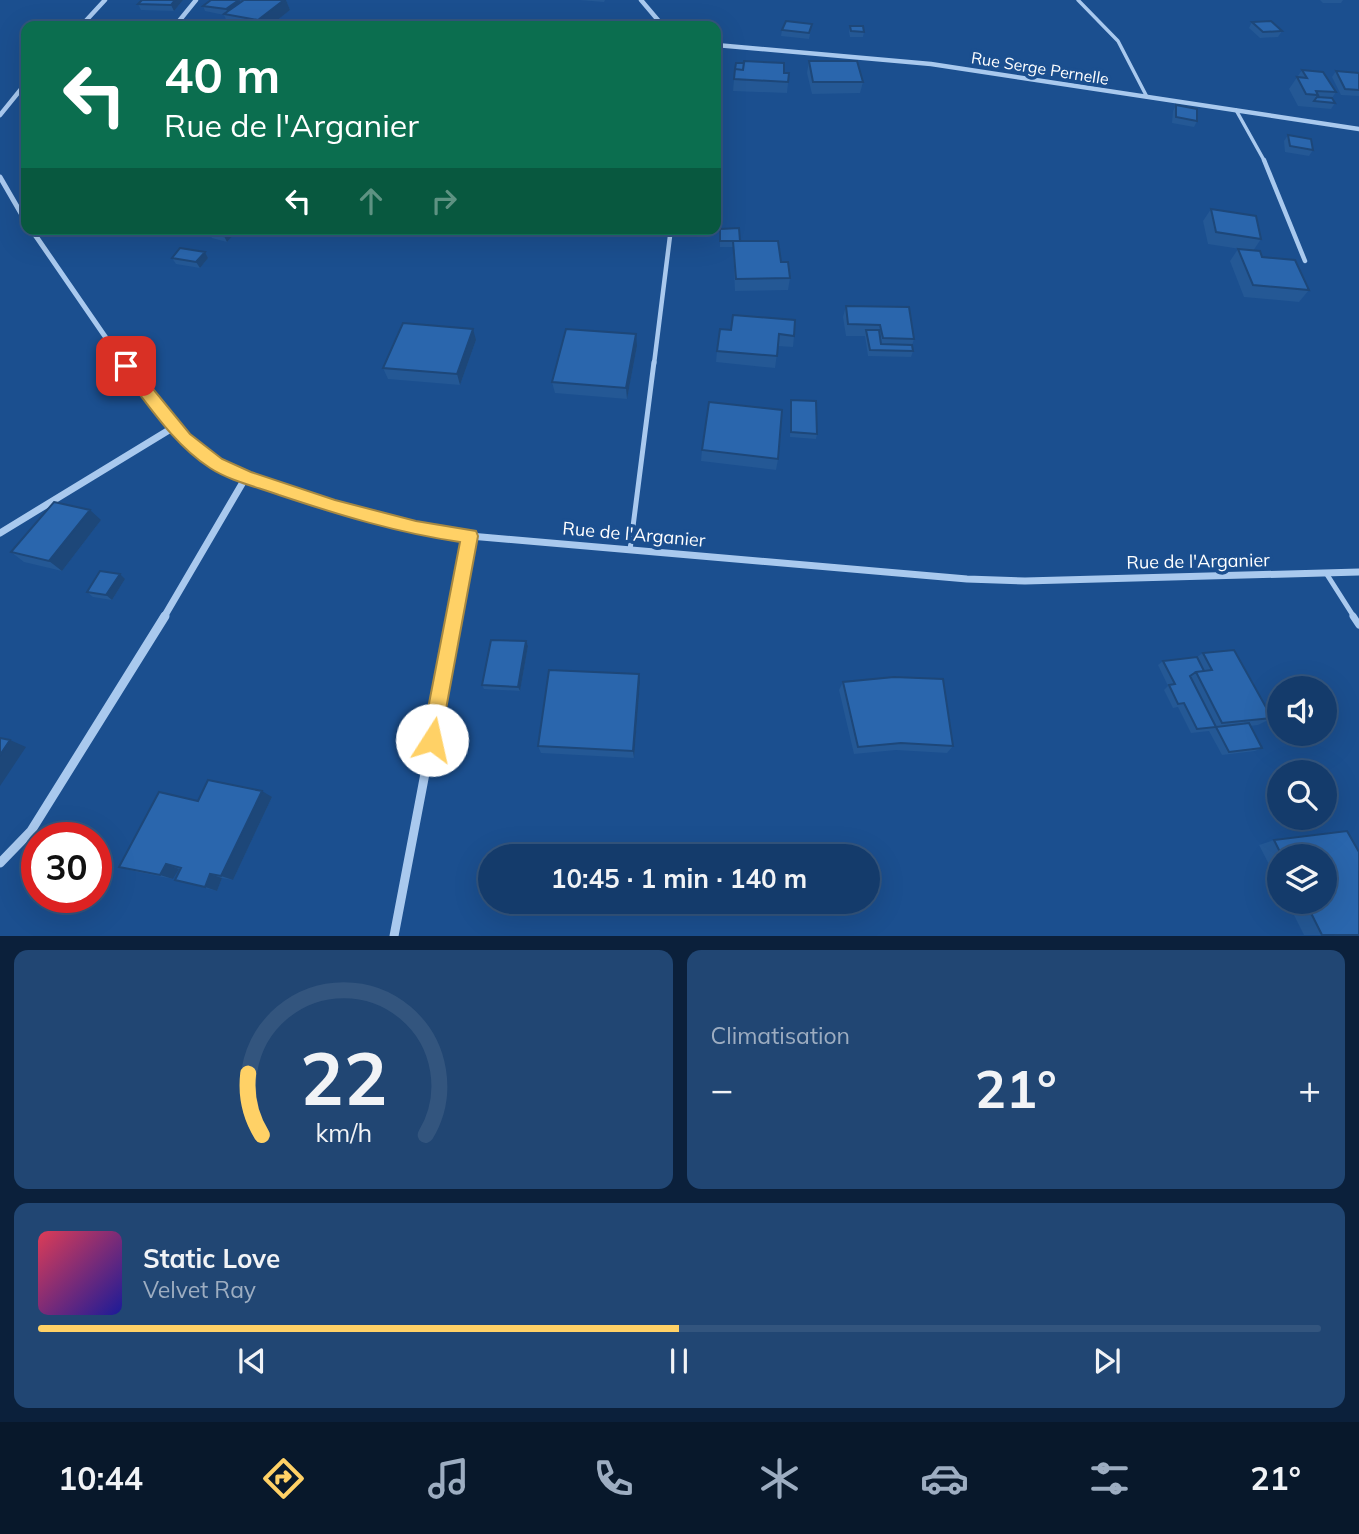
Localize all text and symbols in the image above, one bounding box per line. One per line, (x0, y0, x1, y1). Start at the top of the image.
text: 40 m (164, 44, 280, 105)
street label: Rue Serge Pernelle (970, 47, 1110, 89)
icon: left (49, 49, 140, 140)
text: Rue de l'Arganier (164, 105, 419, 145)
icon: left (279, 182, 317, 220)
icon: ahead (352, 182, 390, 220)
icon: right (425, 182, 463, 220)
pin (96, 336, 156, 396)
icon: arrive (107, 347, 145, 385)
street label: Rue de l'Arganier (562, 516, 707, 552)
street label: Rue de l'Arganier (1126, 548, 1270, 574)
map controls (1267, 676, 1337, 914)
button: sound (1267, 676, 1337, 746)
position arrow (395, 703, 469, 777)
button: search (1267, 760, 1337, 830)
speed limit sign: 30 (21, 822, 112, 913)
button: layers (1267, 844, 1337, 914)
text: 10:45 · 1 min · 140 m (551, 862, 807, 895)
text: Climatisation (711, 1021, 850, 1050)
text: 22 (300, 1033, 387, 1124)
text: 21° (975, 1056, 1057, 1121)
text: − (711, 1065, 733, 1113)
text: + (1298, 1065, 1321, 1113)
text: km/h (315, 1117, 372, 1148)
text: Static Love (143, 1242, 280, 1275)
text: Velvet Ray (143, 1275, 256, 1304)
icon: previous (233, 1342, 271, 1380)
icon: pause (660, 1342, 698, 1380)
icon: next (1088, 1342, 1126, 1380)
icon: directions (259, 1454, 308, 1503)
icon: music (424, 1454, 473, 1503)
icon: phone (589, 1454, 638, 1503)
icon: climate (755, 1454, 804, 1503)
icon: car (920, 1454, 969, 1503)
icon: filters (1085, 1454, 1134, 1503)
text: 10:44 (58, 1458, 143, 1498)
text: 21° (1250, 1458, 1301, 1498)

